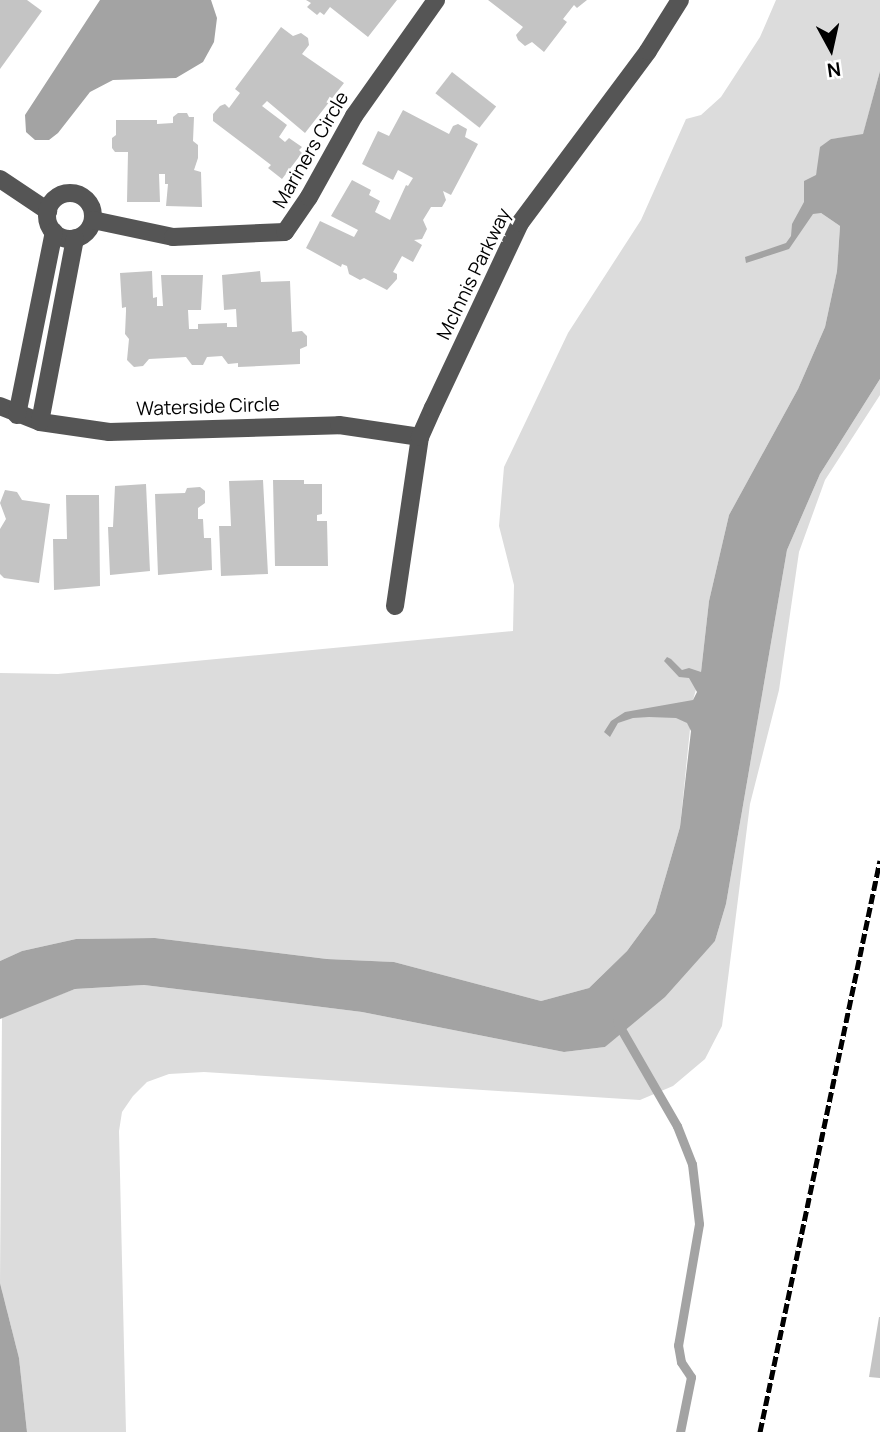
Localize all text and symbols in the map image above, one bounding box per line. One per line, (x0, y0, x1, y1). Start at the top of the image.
north arrow (796, 14, 866, 84)
text: N (825, 56, 842, 84)
street label: Mariners Circle (268, 88, 354, 212)
street label: McInnis Parkway (432, 204, 516, 344)
street label: Waterside Circle (136, 393, 280, 421)

